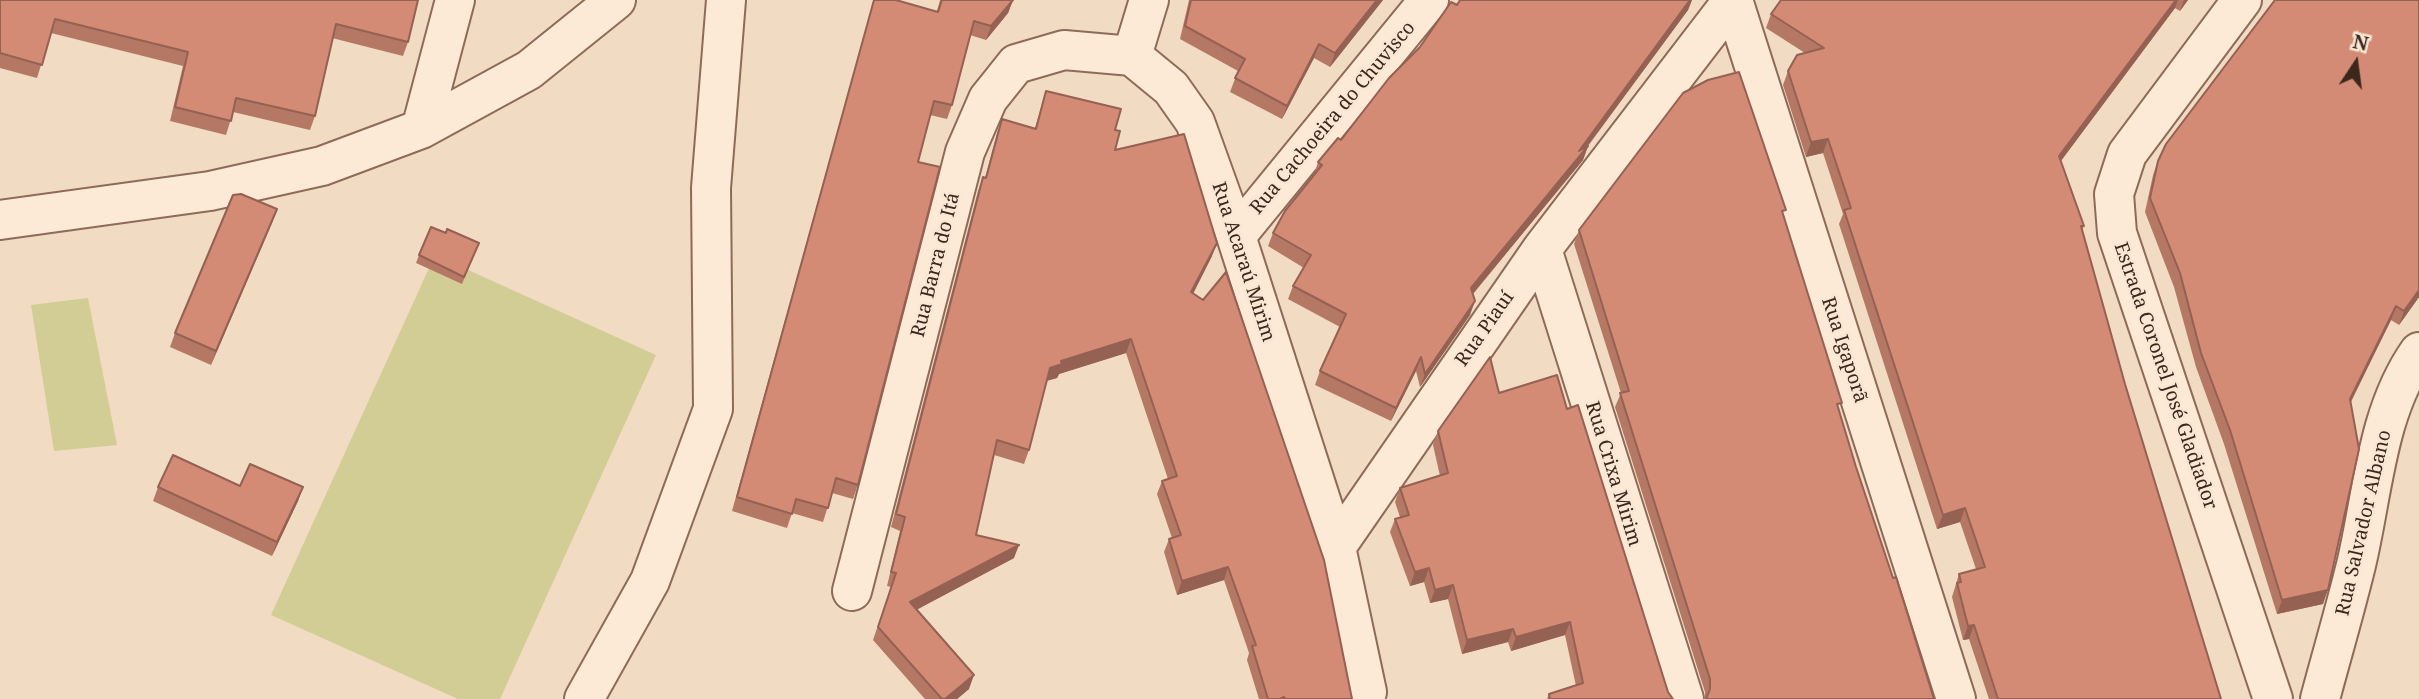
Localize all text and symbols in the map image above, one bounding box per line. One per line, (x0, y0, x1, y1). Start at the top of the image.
street label: Rua Cachoeira do Chuvisco (1246, 17, 1420, 219)
north arrow (2321, 28, 2391, 98)
text: N (2350, 28, 2371, 57)
street label: Rua Acaraú Mirim (1206, 179, 1280, 345)
street label: Rua Barra do Itá (907, 190, 965, 340)
street label: Estrada Coronel José Gladiador (2108, 239, 2222, 513)
street label: Rua Piauí (1451, 287, 1519, 371)
street label: Rua Igaporã (1816, 294, 1872, 406)
street label: Rua Crixa Mirim (1580, 399, 1646, 549)
street label: Rua Salvador Albano (2332, 428, 2396, 618)

